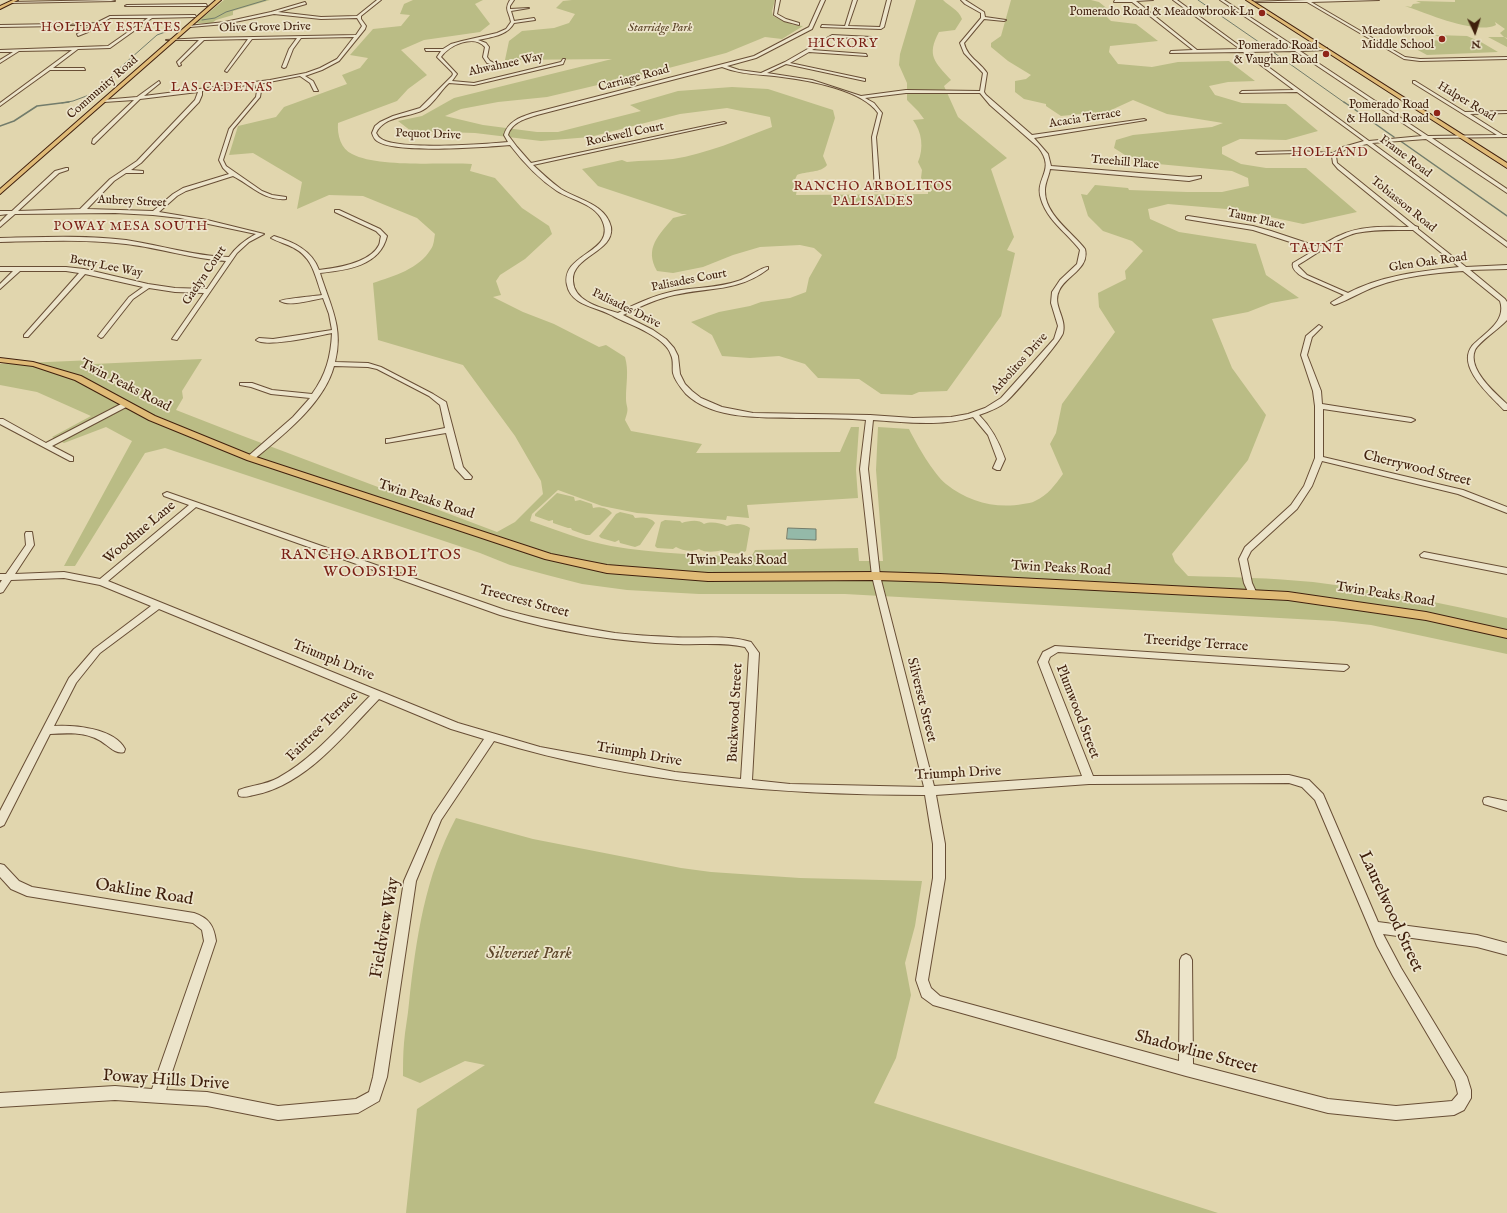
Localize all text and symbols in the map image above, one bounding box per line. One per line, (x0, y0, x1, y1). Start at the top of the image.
place label: Pomerado Road & Meadowbrook Ln (1070, 6, 1254, 20)
marker: Pomerado Road & Meadowbrook Ln (1257, 8, 1267, 18)
north arrow (1455, 12, 1495, 52)
district label: HOLIDAY ESTATES (41, 20, 181, 36)
street label: Olive Grove Drive (219, 20, 311, 36)
park label: Starridge Park (628, 22, 692, 36)
place label: Meadowbrook Middle School (1361, 25, 1434, 53)
marker: Meadowbrook Middle School (1437, 34, 1447, 44)
district label: HICKORY (807, 36, 879, 52)
text: N (1471, 37, 1481, 51)
place label: Pomerado Road & Vaughan Road (1234, 40, 1318, 68)
marker: Pomerado Road & Vaughan Road (1321, 49, 1331, 59)
street label: Ahwahnee Way (468, 50, 544, 80)
street label: Community Road (65, 53, 141, 123)
street label: Carriage Road (597, 63, 671, 95)
street label: Halper Road (1434, 79, 1498, 125)
district label: LAS CADENAS (171, 80, 273, 96)
place label: Pomerado Road & Holland Road (1347, 99, 1429, 127)
street label: Acacia Terrace (1048, 106, 1122, 132)
marker: Pomerado Road & Holland Road (1432, 108, 1442, 118)
street label: Rockwell Court (585, 120, 665, 150)
street label: Pequot Drive (395, 127, 461, 143)
street label: Frame Road (1376, 133, 1434, 181)
district label: HOLLAND (1291, 145, 1369, 161)
street label: Treehill Place (1090, 153, 1160, 173)
street label: Tobiasson Road (1367, 174, 1439, 236)
district label: RANCHO ARBOLITOS PALISADES (793, 179, 953, 210)
street label: Aubrey Street (97, 193, 167, 211)
street label: Taunt Place (1226, 206, 1286, 234)
district label: POWAY MESA SOUTH (54, 219, 208, 235)
district label: TAUNT (1290, 241, 1344, 257)
street label: Gaelyn Court (180, 244, 230, 308)
street label: Glen Oak Road (1388, 250, 1468, 276)
street label: Betty Lee Way (68, 253, 144, 281)
street label: Palisades Court (650, 267, 728, 295)
street label: Palisades Drive (589, 286, 663, 332)
street label: Arbolitos Drive (989, 331, 1051, 397)
street label: Twin Peaks Road (77, 356, 173, 416)
street label: Cherrywood Street (1361, 447, 1473, 491)
street label: Twin Peaks Road (376, 477, 476, 523)
street label: Woodhue Lane (100, 498, 180, 568)
district label: RANCHO ARBOLITOS WOODSIDE (280, 547, 462, 582)
street label: Twin Peaks Road (687, 553, 787, 569)
street label: Twin Peaks Road (1011, 558, 1111, 580)
street label: Twin Peaks Road (1334, 579, 1436, 611)
street label: Treecrest Street (477, 582, 571, 622)
street label: Treeridge Terrace (1143, 632, 1249, 656)
street label: Triumph Drive (290, 637, 376, 685)
street label: Silverset Street (902, 656, 940, 744)
street label: Buckwood Street (725, 663, 747, 763)
street label: Plumwood Street (1051, 663, 1103, 761)
street label: Fairtree Terrace (283, 688, 363, 766)
street label: Triumph Drive (595, 739, 683, 771)
street label: Triumph Drive (914, 763, 1002, 785)
street label: Laurelwood Street (1353, 848, 1427, 976)
street label: Oakline Road (94, 875, 194, 911)
street label: Fieldview Way (367, 876, 405, 980)
park label: Silverset Park (486, 945, 572, 965)
street label: Shadowline Street (1132, 1027, 1260, 1079)
street label: Poway Hills Drive (102, 1066, 230, 1096)

